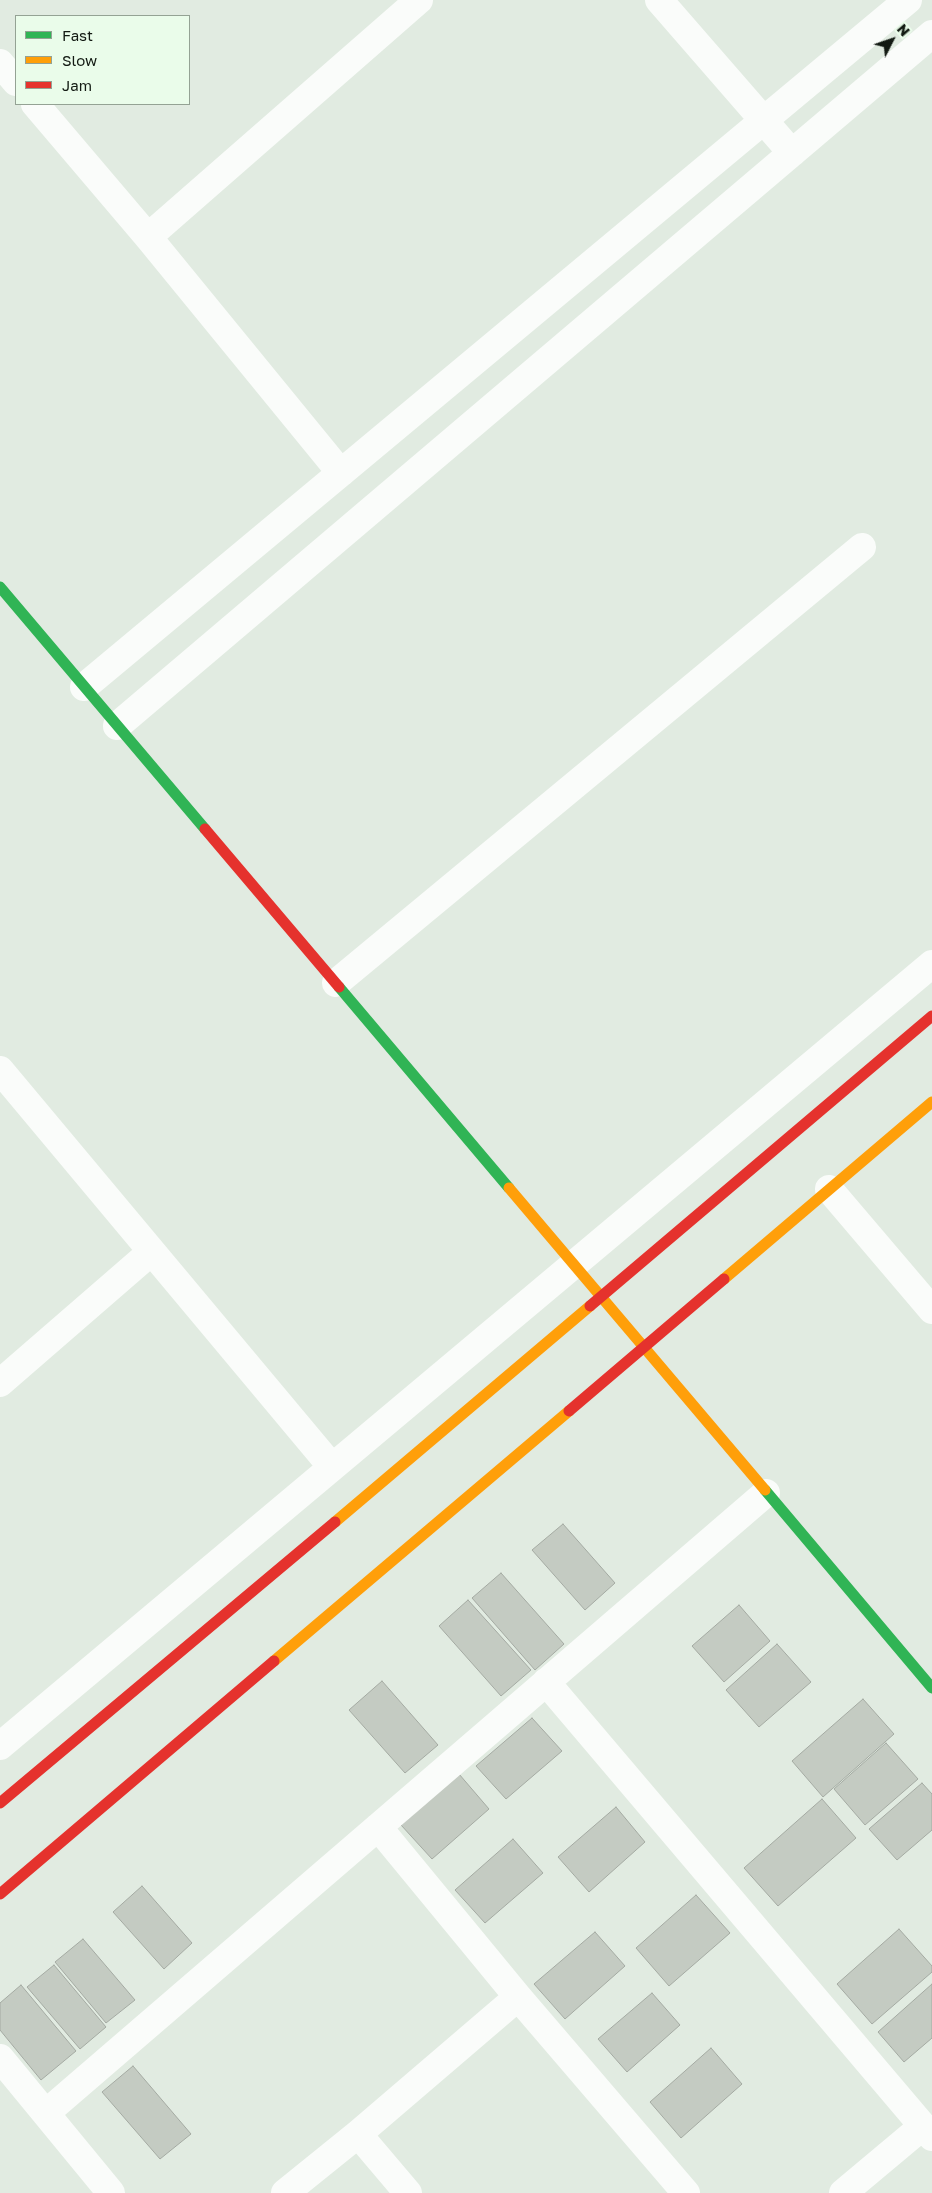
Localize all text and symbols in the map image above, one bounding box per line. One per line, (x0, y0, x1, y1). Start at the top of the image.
legend (15, 15, 190, 105)
north arrow (867, 15, 917, 65)
text: N (894, 20, 914, 39)
text: Fast (62, 26, 93, 44)
text: Slow (62, 51, 97, 69)
text: Jam (62, 76, 92, 94)

